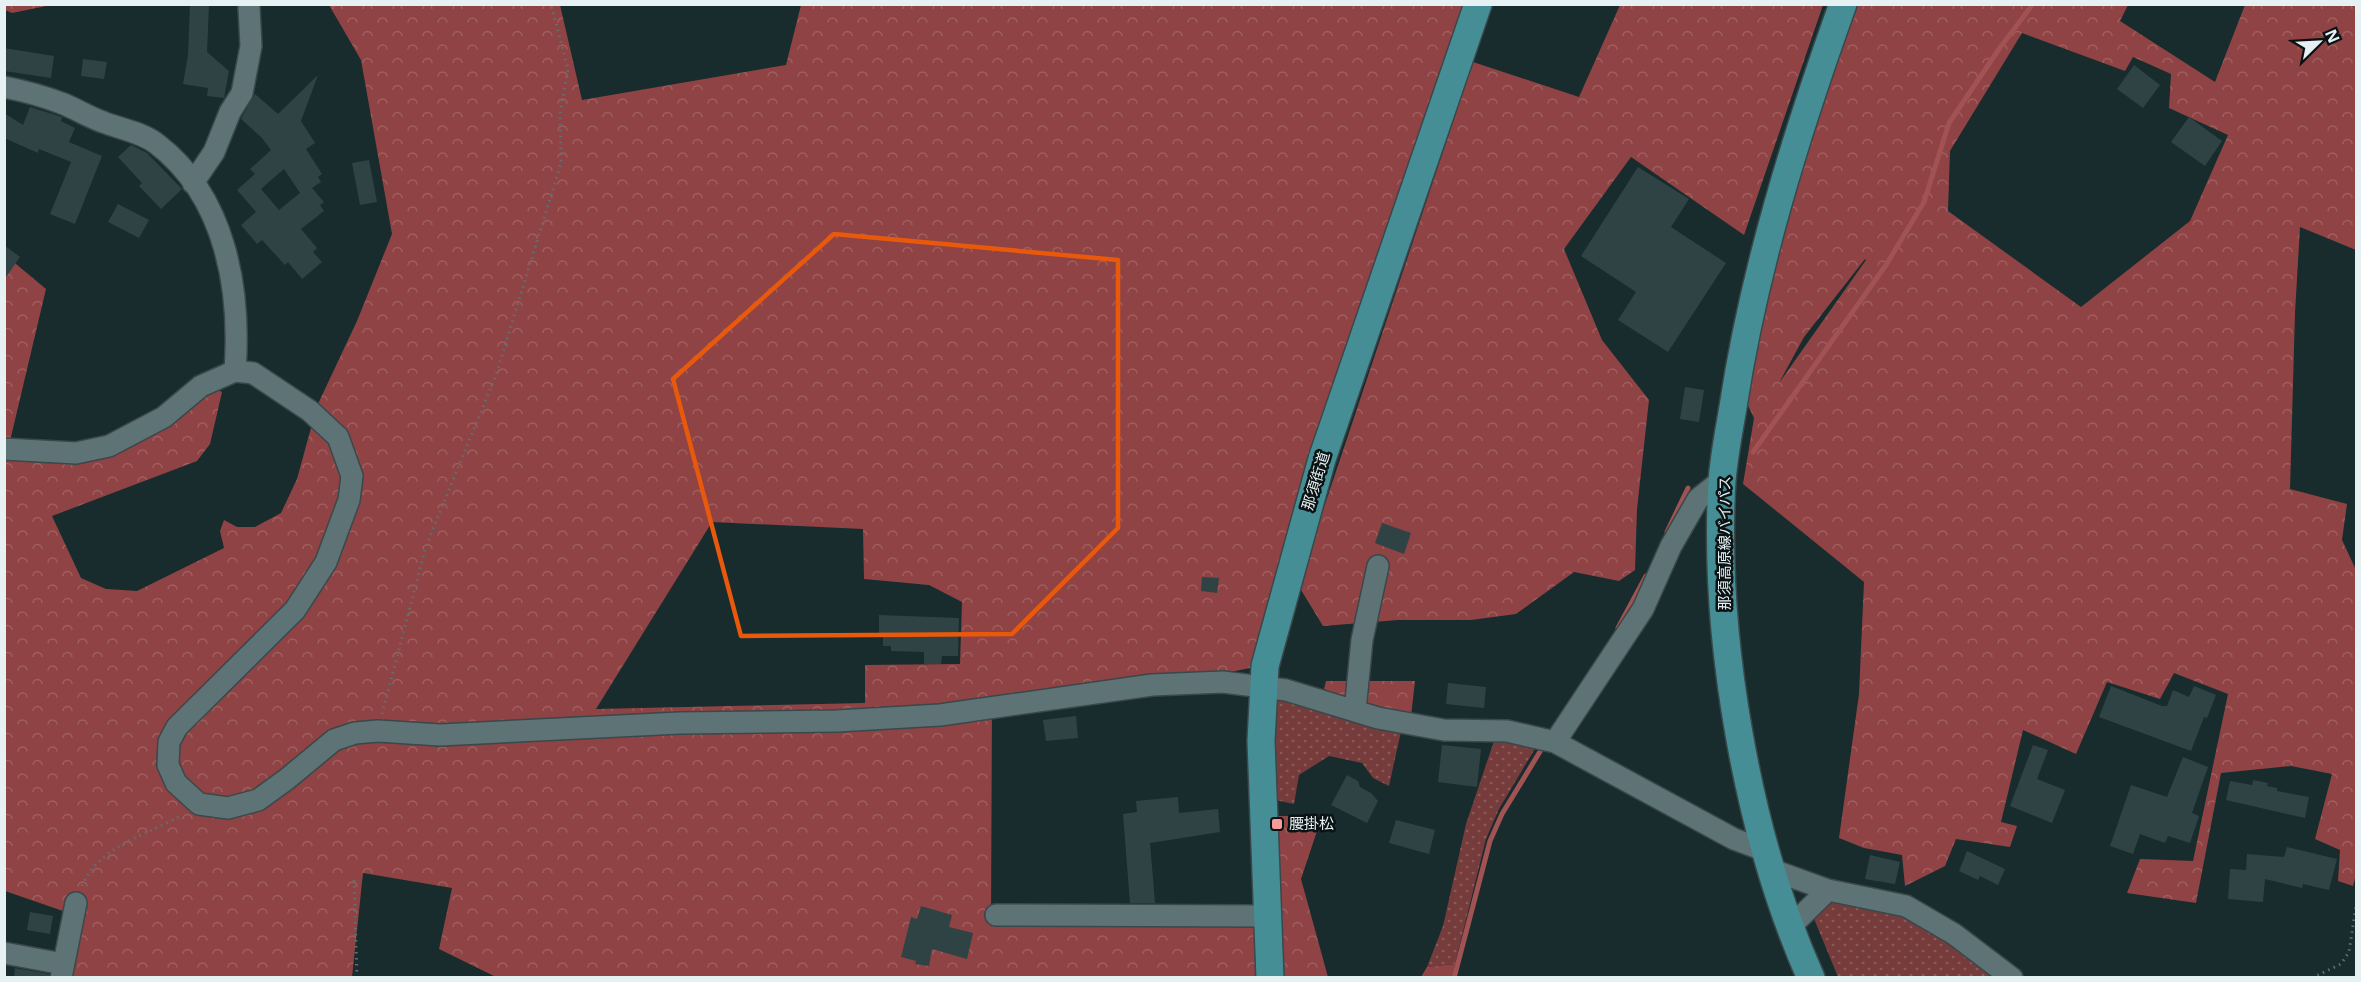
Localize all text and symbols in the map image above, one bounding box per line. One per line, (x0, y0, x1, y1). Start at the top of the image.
north arrow (2289, 12, 2349, 72)
text: N (2320, 25, 2345, 46)
street label: 那須街道 (1297, 449, 1333, 512)
street label: 那須高原線バイパス (1714, 476, 1734, 610)
place label: 腰掛松 (1289, 813, 1334, 833)
marker: 腰掛松 (1270, 817, 1284, 831)

